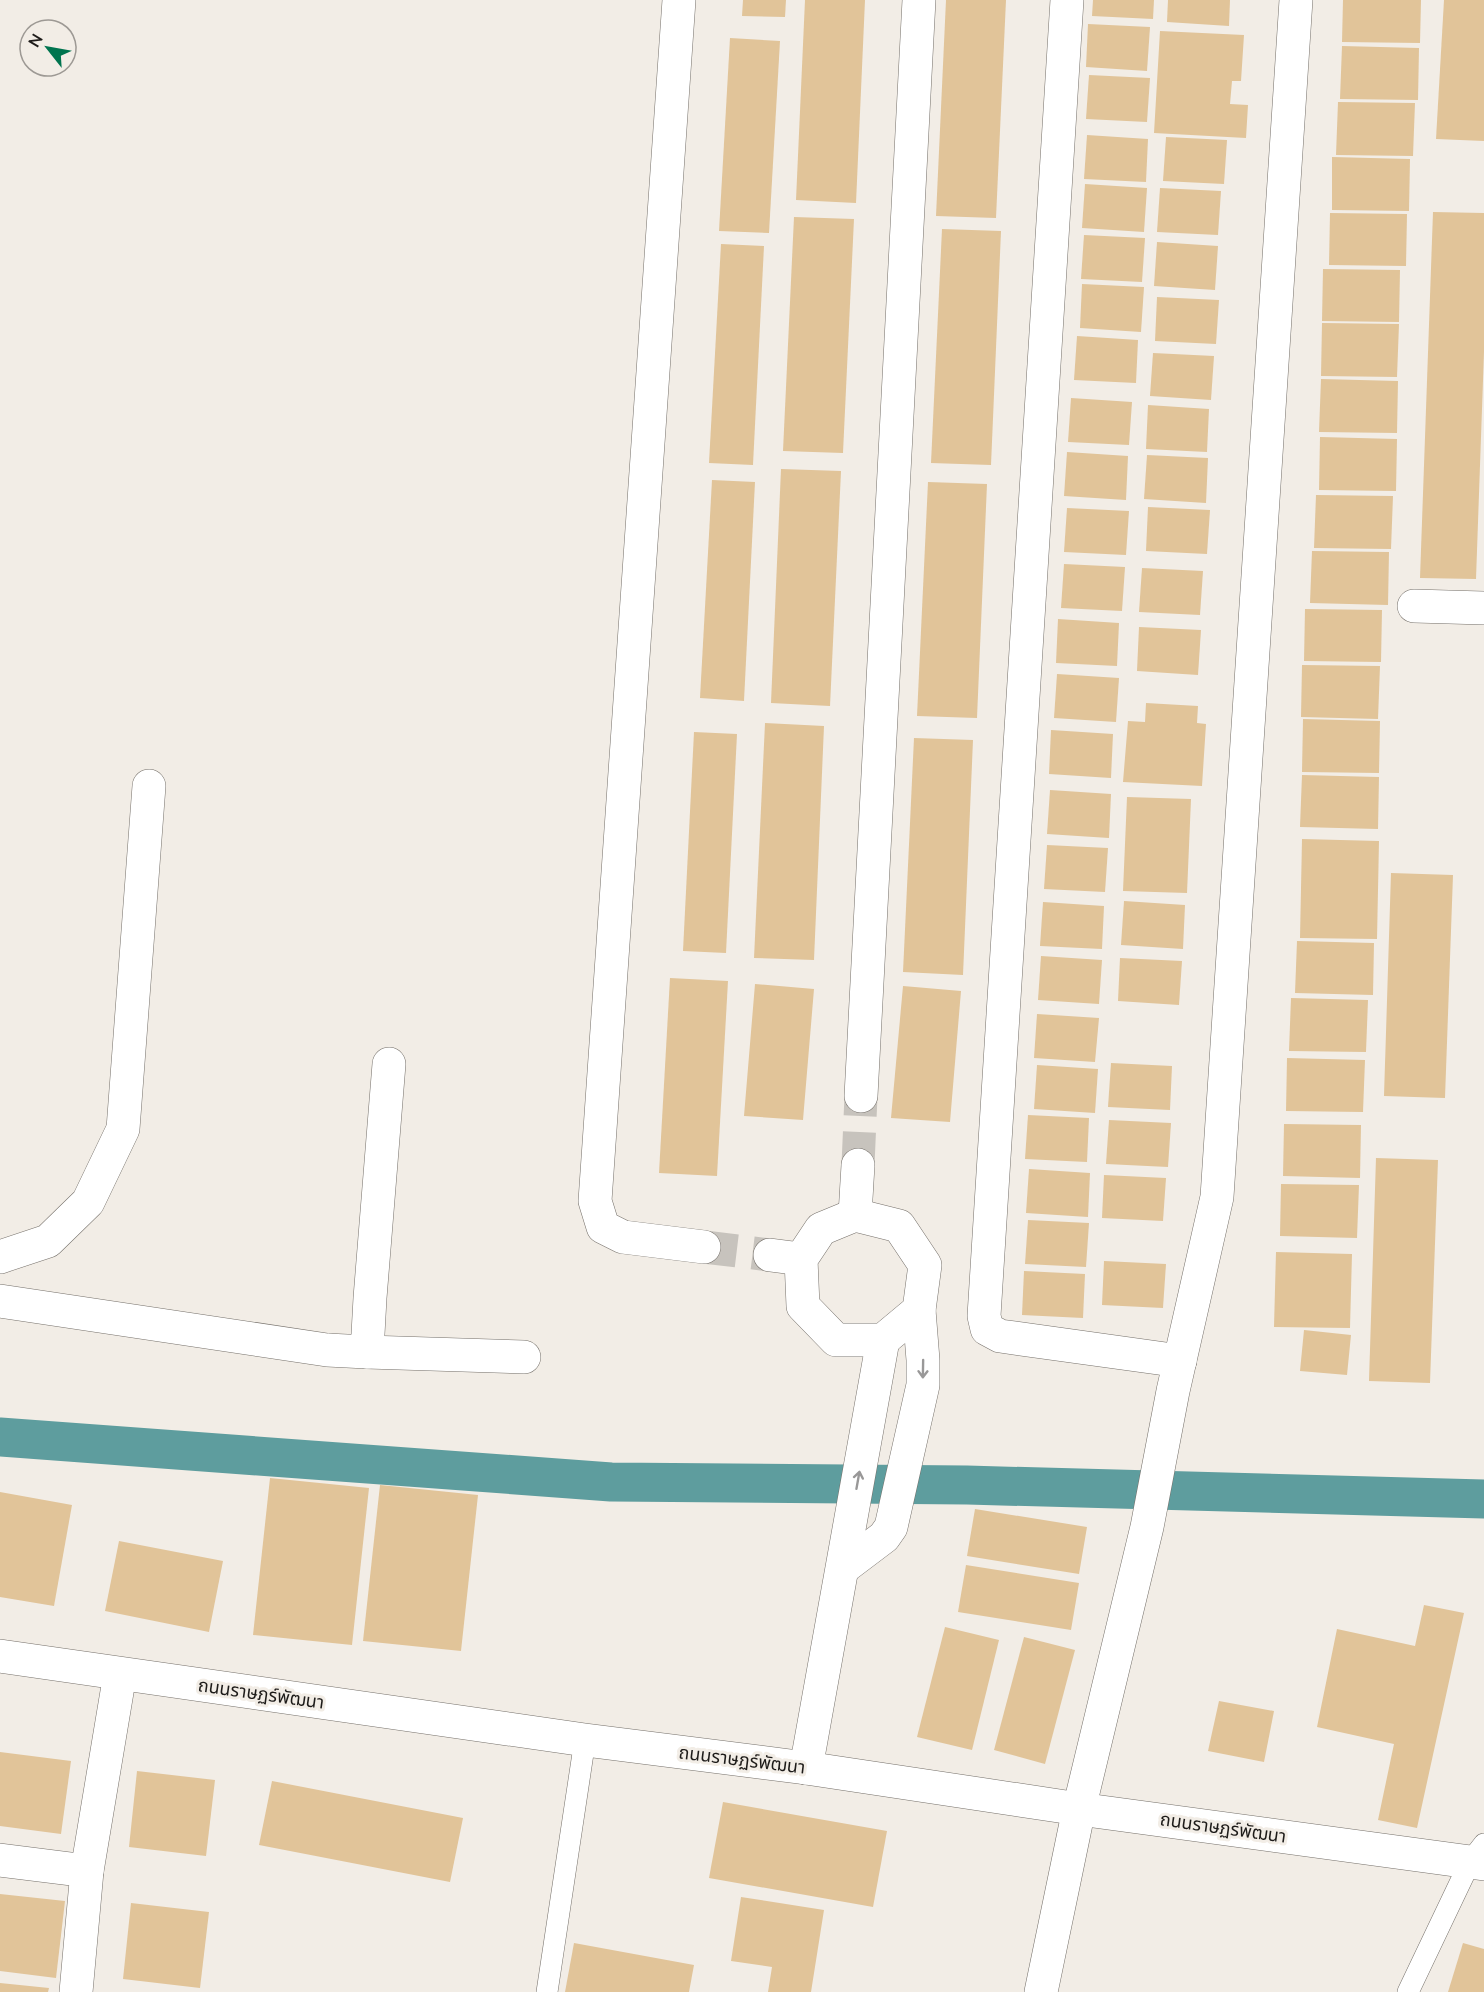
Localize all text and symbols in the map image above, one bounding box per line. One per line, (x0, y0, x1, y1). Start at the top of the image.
north arrow (18, 18, 78, 78)
text: N (23, 30, 49, 52)
one-way arrow (917, 1358, 929, 1378)
one-way arrow (853, 1471, 864, 1490)
street label: ถนนราษฏร์พัฒนา (196, 1673, 326, 1715)
street label: ถนนราษฏร์พัฒนา (677, 1740, 807, 1780)
street label: ถนนราษฏร์พัฒนา (1158, 1807, 1288, 1849)

